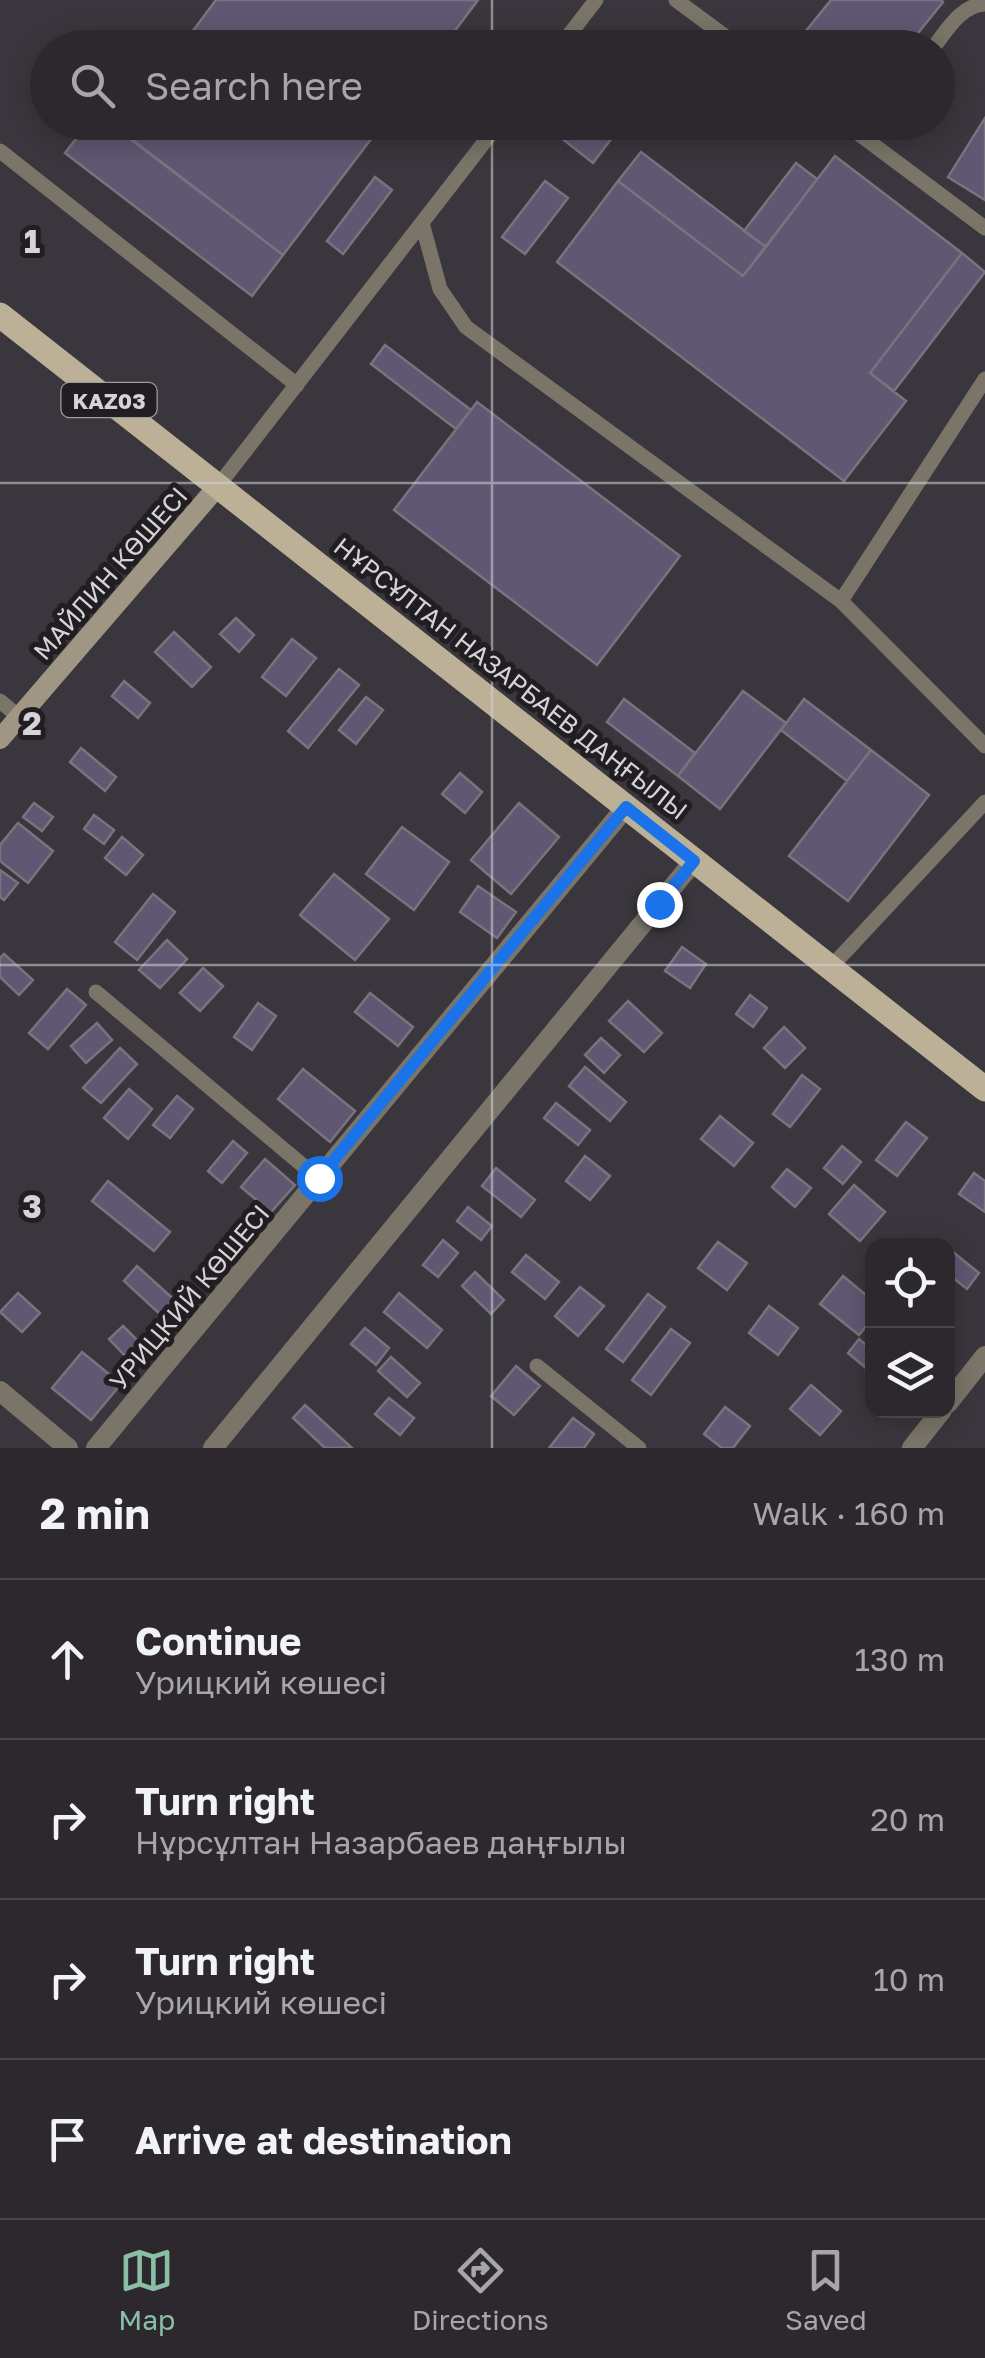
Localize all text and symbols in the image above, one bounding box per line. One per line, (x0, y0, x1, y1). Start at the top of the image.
search box (30, 30, 955, 140)
icon: search (65, 58, 120, 113)
text: Search here (145, 63, 363, 108)
text: 1 (24, 222, 40, 260)
road number: KАZ03 (62, 383, 156, 417)
street label: МАЙЛИН КӨШЕСІ (26, 480, 194, 666)
street label: НҰРСҰЛТАН НАЗАРБАЕВ ДАҢҒЫЛЫ (328, 530, 694, 826)
text: 2 (22, 704, 42, 742)
route end (637, 882, 683, 928)
route start (297, 1156, 343, 1202)
text: 3 (22, 1187, 42, 1225)
street label: УРИЦКИЙ КӨШЕСІ (102, 1198, 276, 1396)
map controls (865, 1238, 955, 1418)
button: locate (865, 1238, 955, 1328)
button: layers (865, 1328, 955, 1418)
text: 2 min (40, 1488, 150, 1538)
text: Walk · 160 m (753, 1494, 945, 1532)
text: Continue (135, 1618, 301, 1663)
icon: ahead (40, 1632, 95, 1687)
text: 130 m (855, 1640, 945, 1678)
text: Урицкий көшесі (135, 1663, 387, 1701)
text: Turn right (135, 1778, 315, 1823)
icon: right (40, 1792, 95, 1847)
text: 20 m (870, 1800, 945, 1838)
text: Нұрсұлтан Назарбаев даңғылы (135, 1823, 627, 1861)
text: Turn right (135, 1938, 315, 1983)
icon: right (40, 1952, 95, 2007)
text: 10 m (873, 1960, 945, 1998)
text: Урицкий көшесі (135, 1983, 387, 2021)
icon: arrive (40, 2112, 95, 2167)
text: Arrive at destination (135, 2117, 512, 2162)
tab: Map (118, 2243, 175, 2336)
tab: Directions (412, 2243, 549, 2336)
tab: Saved (785, 2243, 867, 2336)

